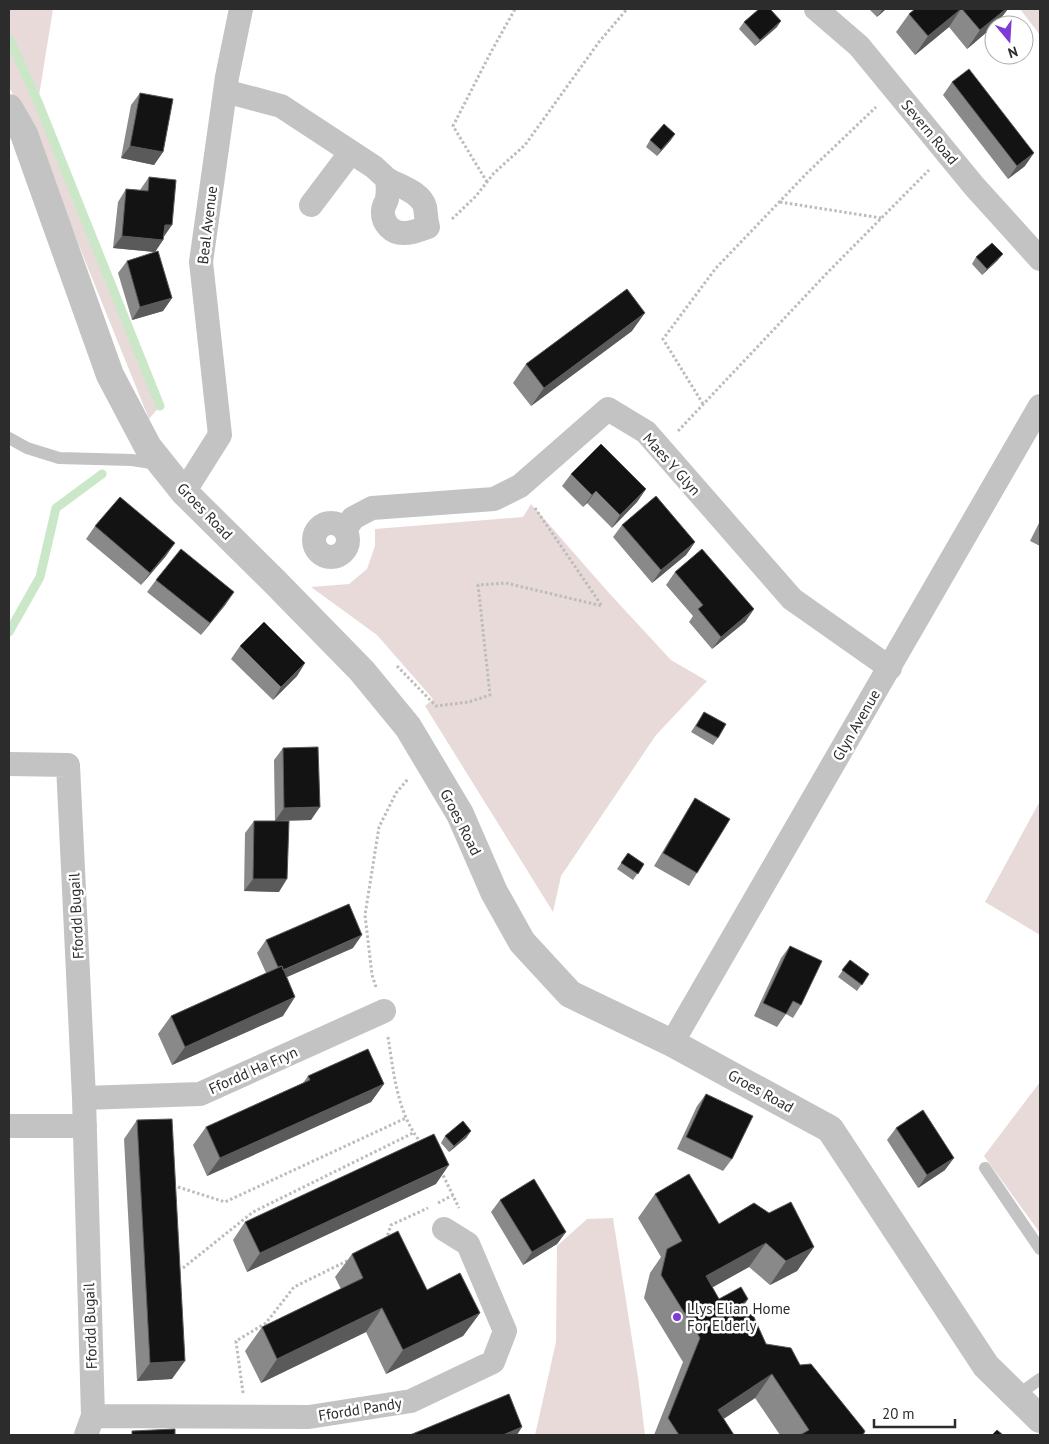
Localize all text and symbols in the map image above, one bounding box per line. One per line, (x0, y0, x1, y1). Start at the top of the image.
north arrow (984, 15, 1034, 65)
text: N (1006, 42, 1020, 62)
street label: Severn Road (897, 96, 963, 168)
street label: Beal Avenue (193, 185, 221, 265)
street label: Maes Y Glyn (639, 429, 705, 499)
street label: Groes Road (173, 478, 237, 544)
street label: Glyn Avenue (828, 686, 884, 764)
street label: Groes Road (436, 786, 486, 858)
street label: Ffordd Bugail (64, 872, 88, 960)
street label: Ffordd Ha Fryn (206, 1042, 300, 1098)
street label: Groes Road (725, 1065, 797, 1117)
street label: Ffordd Bugail (79, 1282, 101, 1370)
place label: Llys Elian Home For Elderly (687, 1299, 790, 1335)
marker: Llys Elian Home For Elderly (671, 1311, 683, 1323)
street label: Ffordd Pandy (317, 1393, 403, 1425)
scale bar (874, 1396, 955, 1428)
text: 20 m (882, 1404, 915, 1423)

